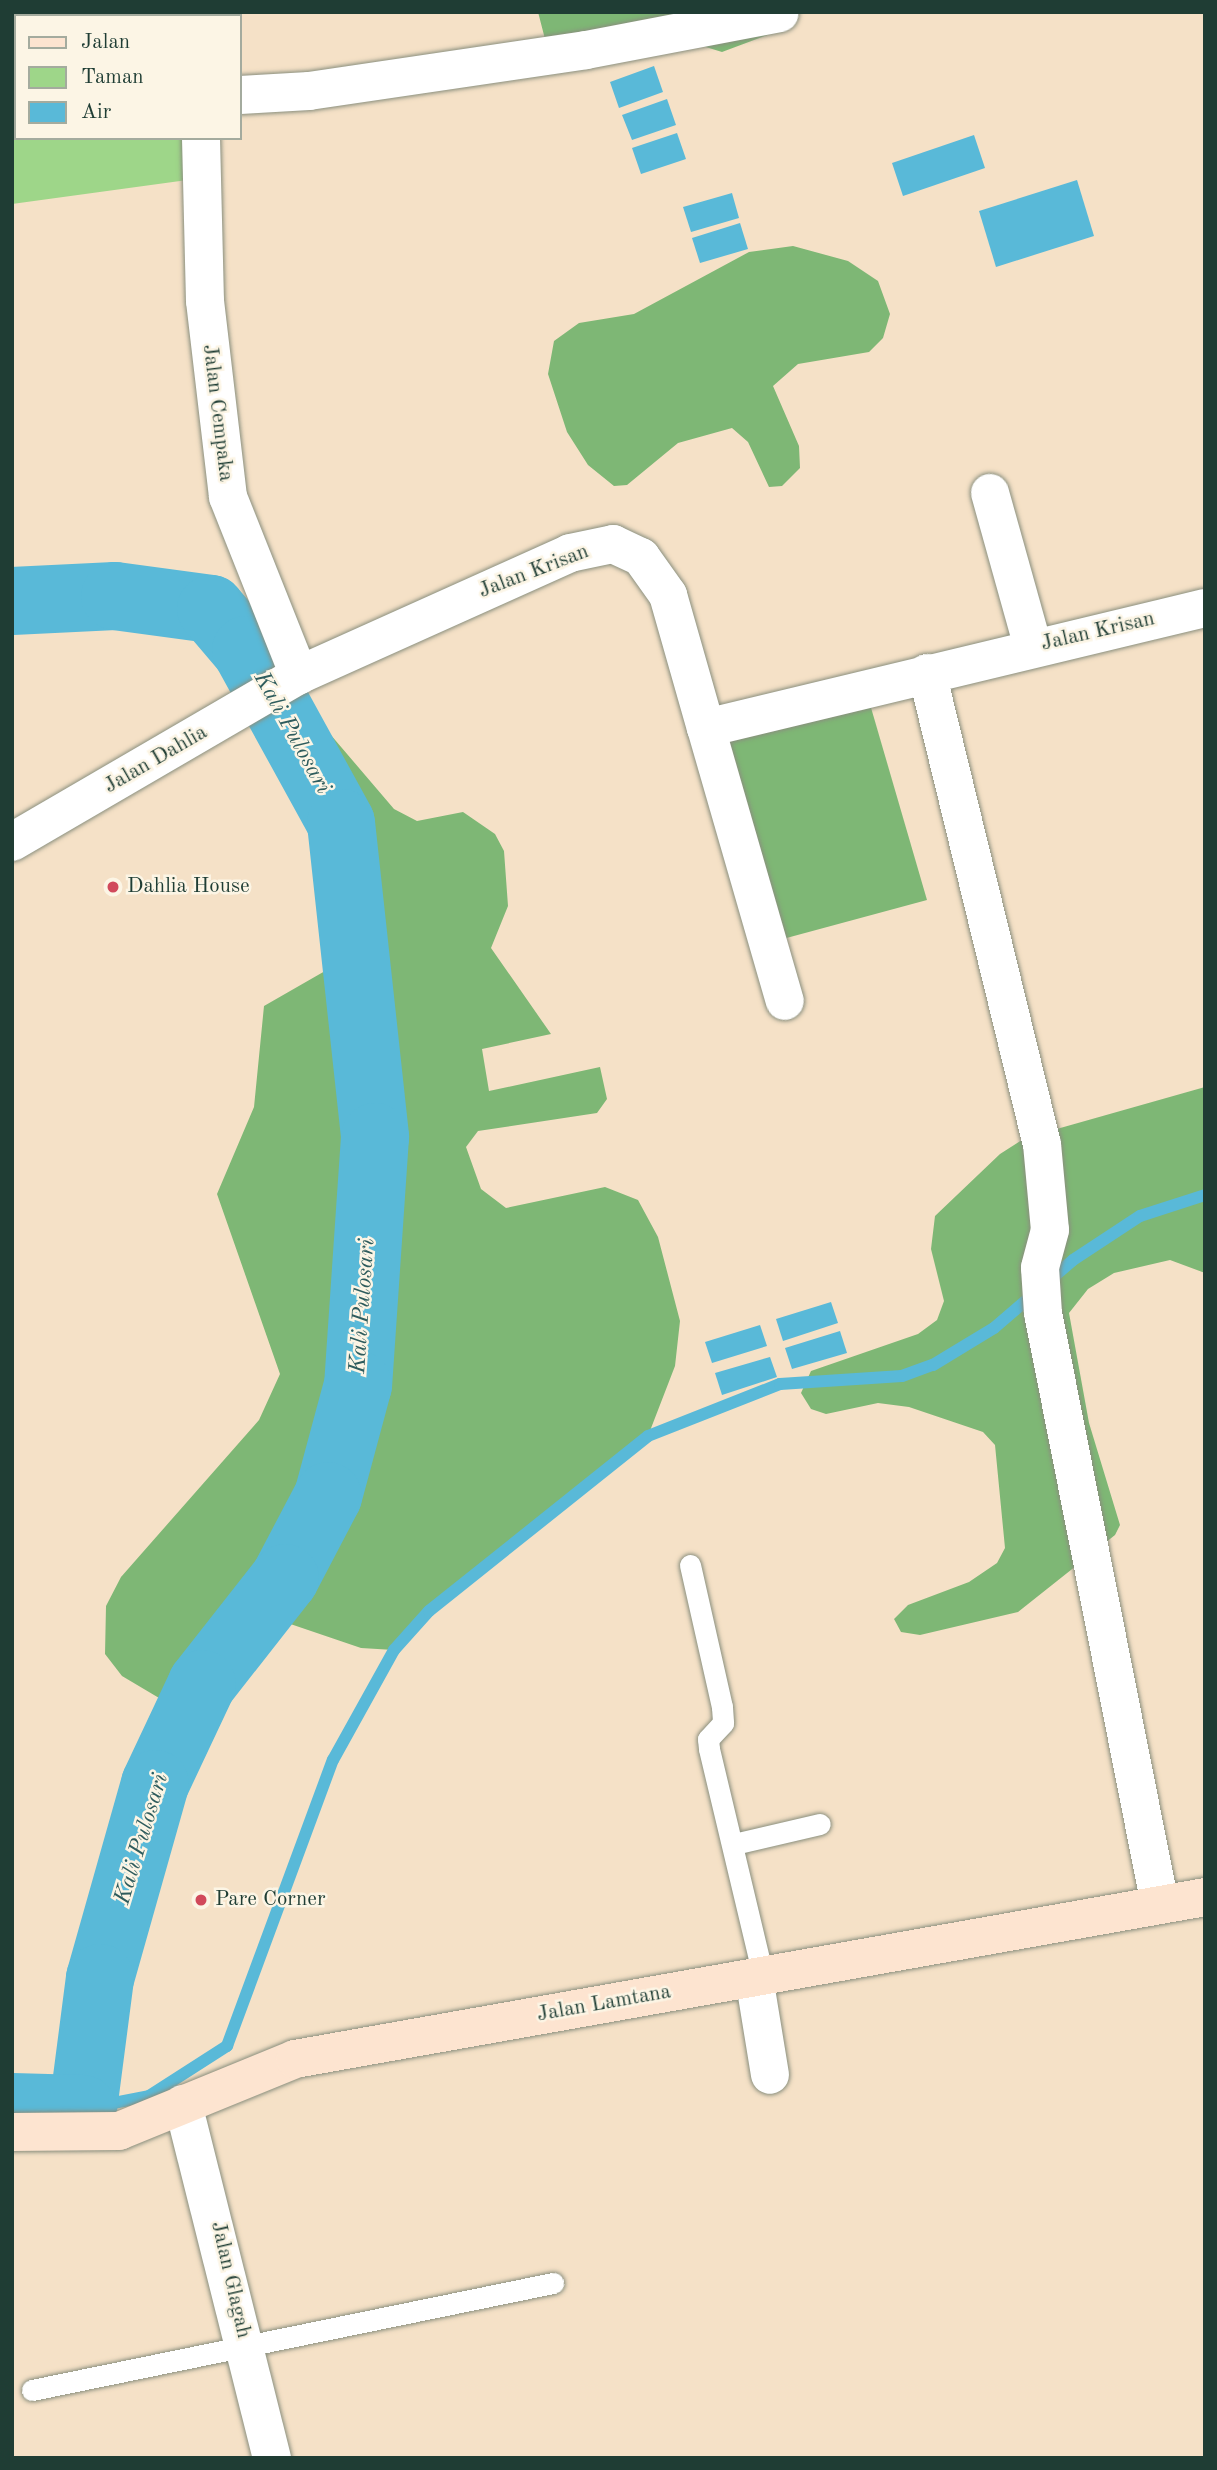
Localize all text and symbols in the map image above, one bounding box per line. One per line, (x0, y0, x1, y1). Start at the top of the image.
legend (14, 14, 242, 140)
text: Jalan (81, 32, 130, 53)
text: Taman (81, 67, 144, 88)
text: Air (81, 102, 111, 123)
street label: Jalan Cempaka (196, 343, 238, 483)
street label: Jalan Krisan (475, 539, 593, 605)
street label: Jalan Krisan (1039, 607, 1157, 657)
water label: Kali Pulosari (247, 667, 337, 799)
street label: Jalan Dahlia (100, 720, 212, 800)
place label: Dahlia House (127, 874, 250, 900)
marker: Dahlia House (105, 879, 121, 895)
water label: Kali Pulosari (345, 1237, 381, 1375)
water label: Kali Pulosari (109, 1770, 175, 1908)
place label: Pare Corner (215, 1887, 326, 1913)
marker: Pare Corner (193, 1892, 209, 1908)
street label: Jalan Lamtana (535, 1980, 673, 2028)
street label: Jalan Glagah (204, 2219, 256, 2341)

